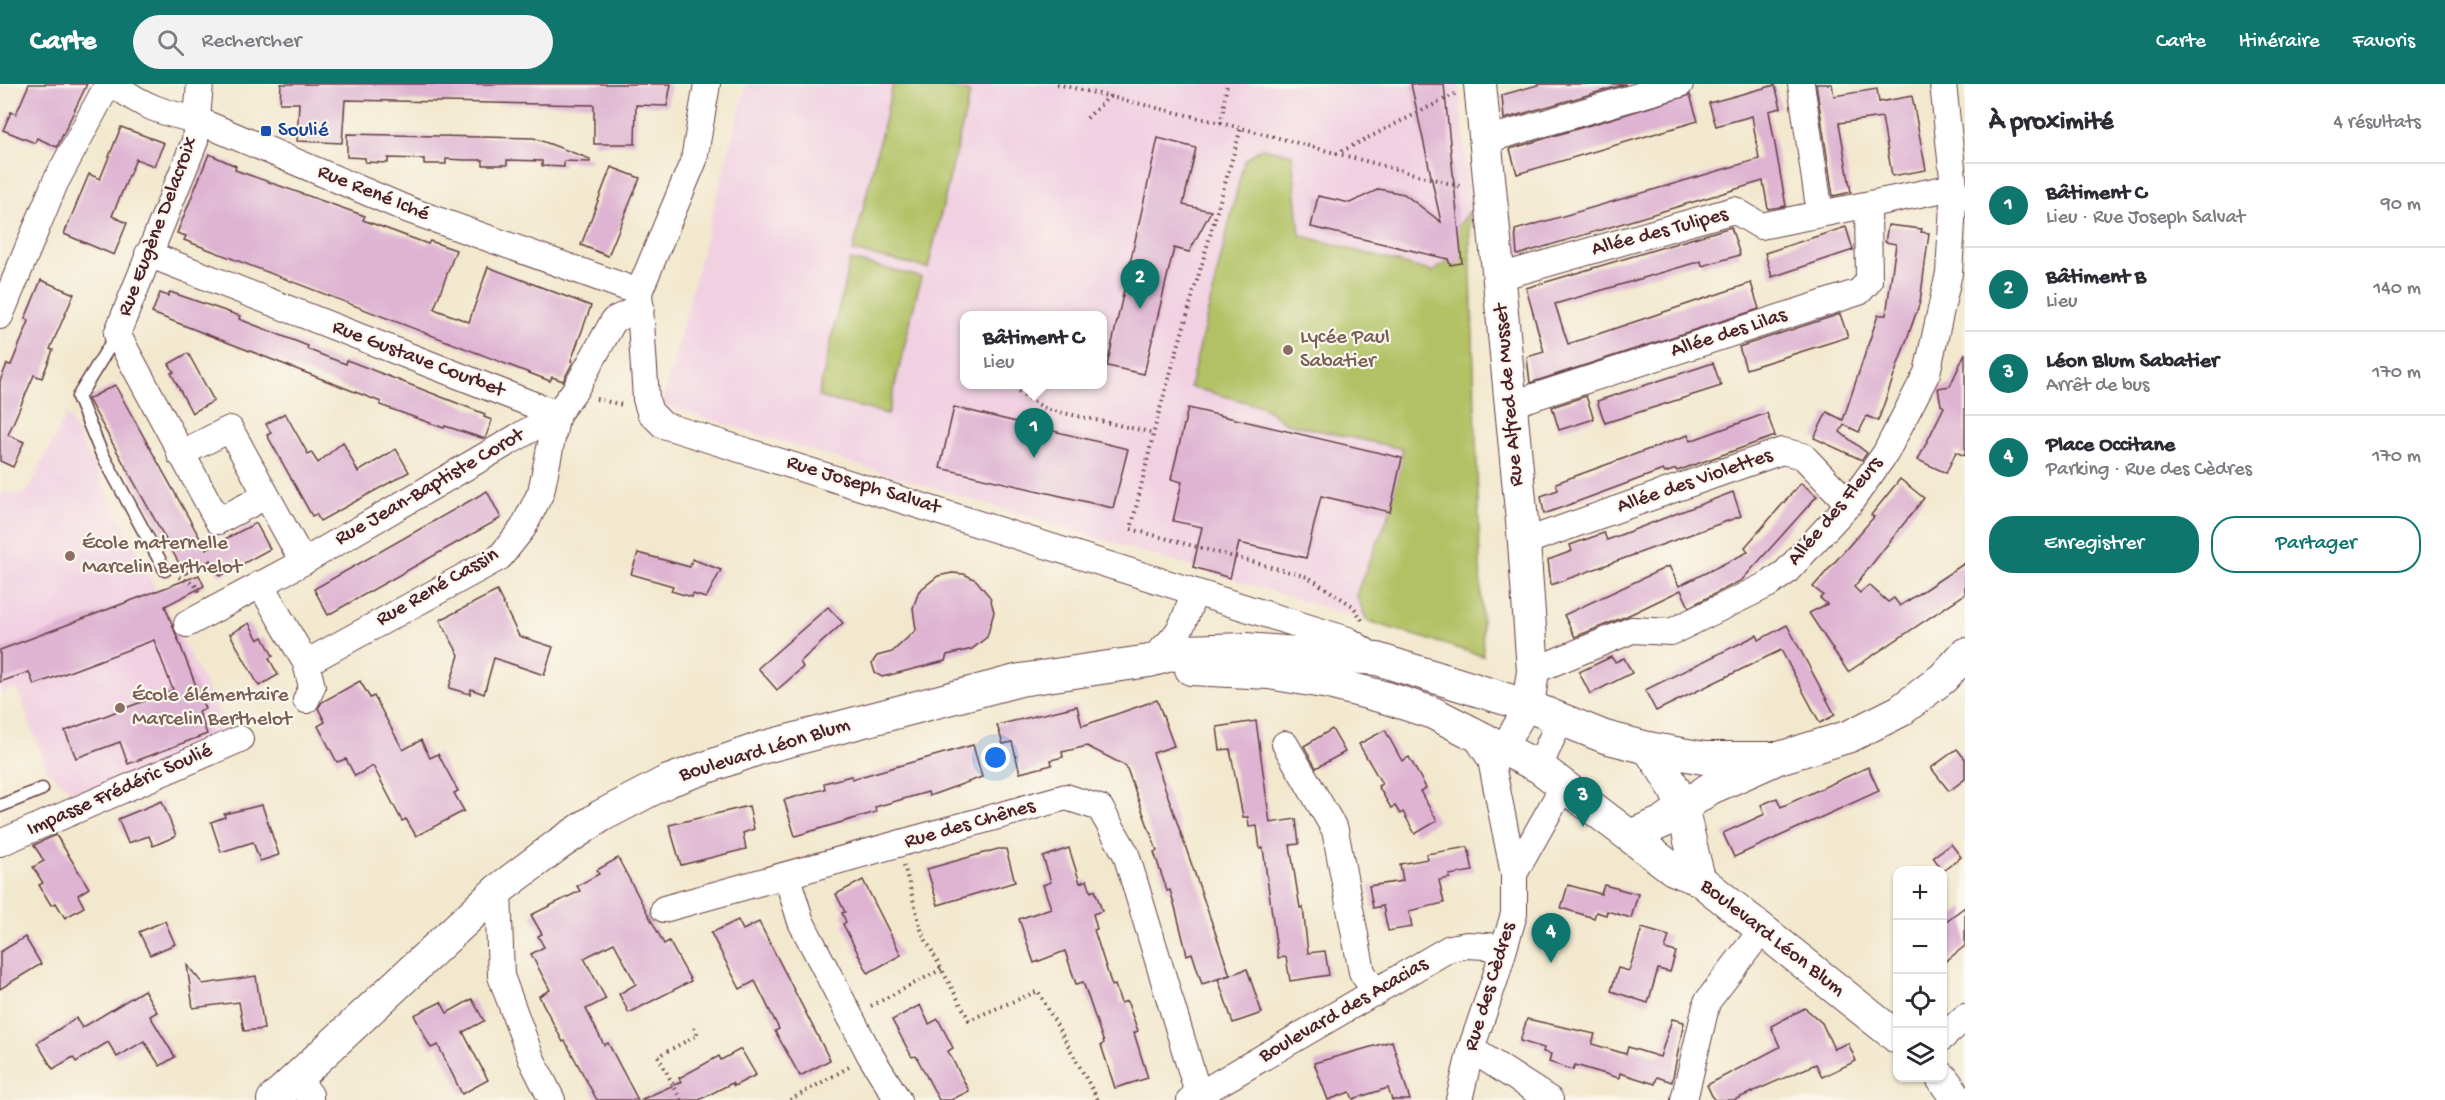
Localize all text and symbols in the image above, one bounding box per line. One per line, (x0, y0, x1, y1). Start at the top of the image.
search box (133, 15, 553, 69)
text: Carte (30, 26, 97, 59)
icon: search (154, 26, 187, 59)
text: Rechercher (202, 29, 301, 55)
text: Carte (2156, 30, 2206, 55)
text: Itinéraire (2239, 30, 2320, 55)
text: Favoris (2353, 30, 2415, 55)
text: À proximité (1989, 108, 2113, 139)
text: 4 résultats (2333, 112, 2421, 135)
place label: Soulié (278, 119, 330, 144)
marker: Soulié (259, 124, 273, 138)
street label: Rue Eugène Delacroix (113, 134, 205, 320)
street label: Rue René Iché (313, 160, 434, 228)
text: Bâtiment C (2046, 181, 2147, 207)
text: 1 (2004, 194, 2013, 217)
text: 90 m (2381, 194, 2421, 217)
street label: Allée des Tulipes (1589, 202, 1732, 263)
text: Lieu · Rue Joseph Salvat (2046, 207, 2245, 230)
pin: 2 (1120, 260, 1160, 309)
text: Bâtiment B (2046, 265, 2146, 291)
text: 2 (2004, 278, 2013, 301)
text: 140 m (2373, 278, 2421, 301)
text: Lieu (2046, 291, 2077, 314)
street label: Rue Alfred de Musset (1489, 300, 1530, 487)
street label: Allée des Lilas (1668, 303, 1791, 364)
popup (960, 311, 1107, 389)
street label: Rue Gustave Courbet (328, 316, 510, 405)
text: Bâtiment C (983, 326, 1084, 352)
place label: Lycée Paul Sabatier (1300, 326, 1390, 375)
marker: Lycée Paul Sabatier (1281, 343, 1295, 357)
text: Léon Blum Sabatier (2046, 349, 2219, 375)
text: Lieu (983, 352, 1014, 375)
text: 3 (2003, 362, 2014, 385)
text: 170 m (2372, 362, 2421, 385)
text: Arrêt de bus (2046, 375, 2149, 398)
pin: 1 (1014, 408, 1054, 458)
street label: Rue Jean-Baptiste Corot (331, 422, 531, 552)
text: Place Occitane (2046, 433, 2175, 459)
street label: Allée des Violettes (1614, 443, 1777, 520)
text: 4 (2004, 446, 2013, 469)
text: 170 m (2372, 446, 2421, 469)
street label: Rue Joseph Salvat (783, 451, 945, 522)
street label: Allée des Fleurs (1783, 451, 1890, 572)
text: Parking · Rue des Cèdres (2046, 459, 2252, 482)
button: Enregistrer (1989, 516, 2199, 573)
button: Partager (2211, 516, 2421, 573)
place label: École maternelle Marcelin Berthelot (82, 532, 244, 581)
street label: Rue René Cassin (372, 543, 504, 633)
marker: École maternelle Marcelin Berthelot (63, 549, 77, 563)
place label: École élémentaire Marcelin Berthelot (132, 684, 294, 733)
marker: École élémentaire Marcelin Berthelot (113, 701, 127, 715)
street label: Boulevard Léon Blum (676, 713, 853, 789)
street label: Impasse Frédéric Soulié (24, 738, 217, 843)
your location (981, 743, 1010, 772)
pin: 3 (1564, 778, 1602, 827)
street label: Rue des Chênes (902, 794, 1039, 856)
map controls (1893, 866, 1947, 1082)
button: + (1893, 866, 1947, 920)
street label: Boulevard Léon Blum (1694, 874, 1850, 1003)
pin: 4 (1532, 914, 1570, 963)
street label: Rue des Cèdres (1460, 919, 1523, 1054)
button: − (1893, 920, 1947, 974)
street label: Boulevard des Acacias (1254, 952, 1434, 1070)
button: locate (1893, 974, 1947, 1028)
button: layers (1893, 1028, 1947, 1082)

